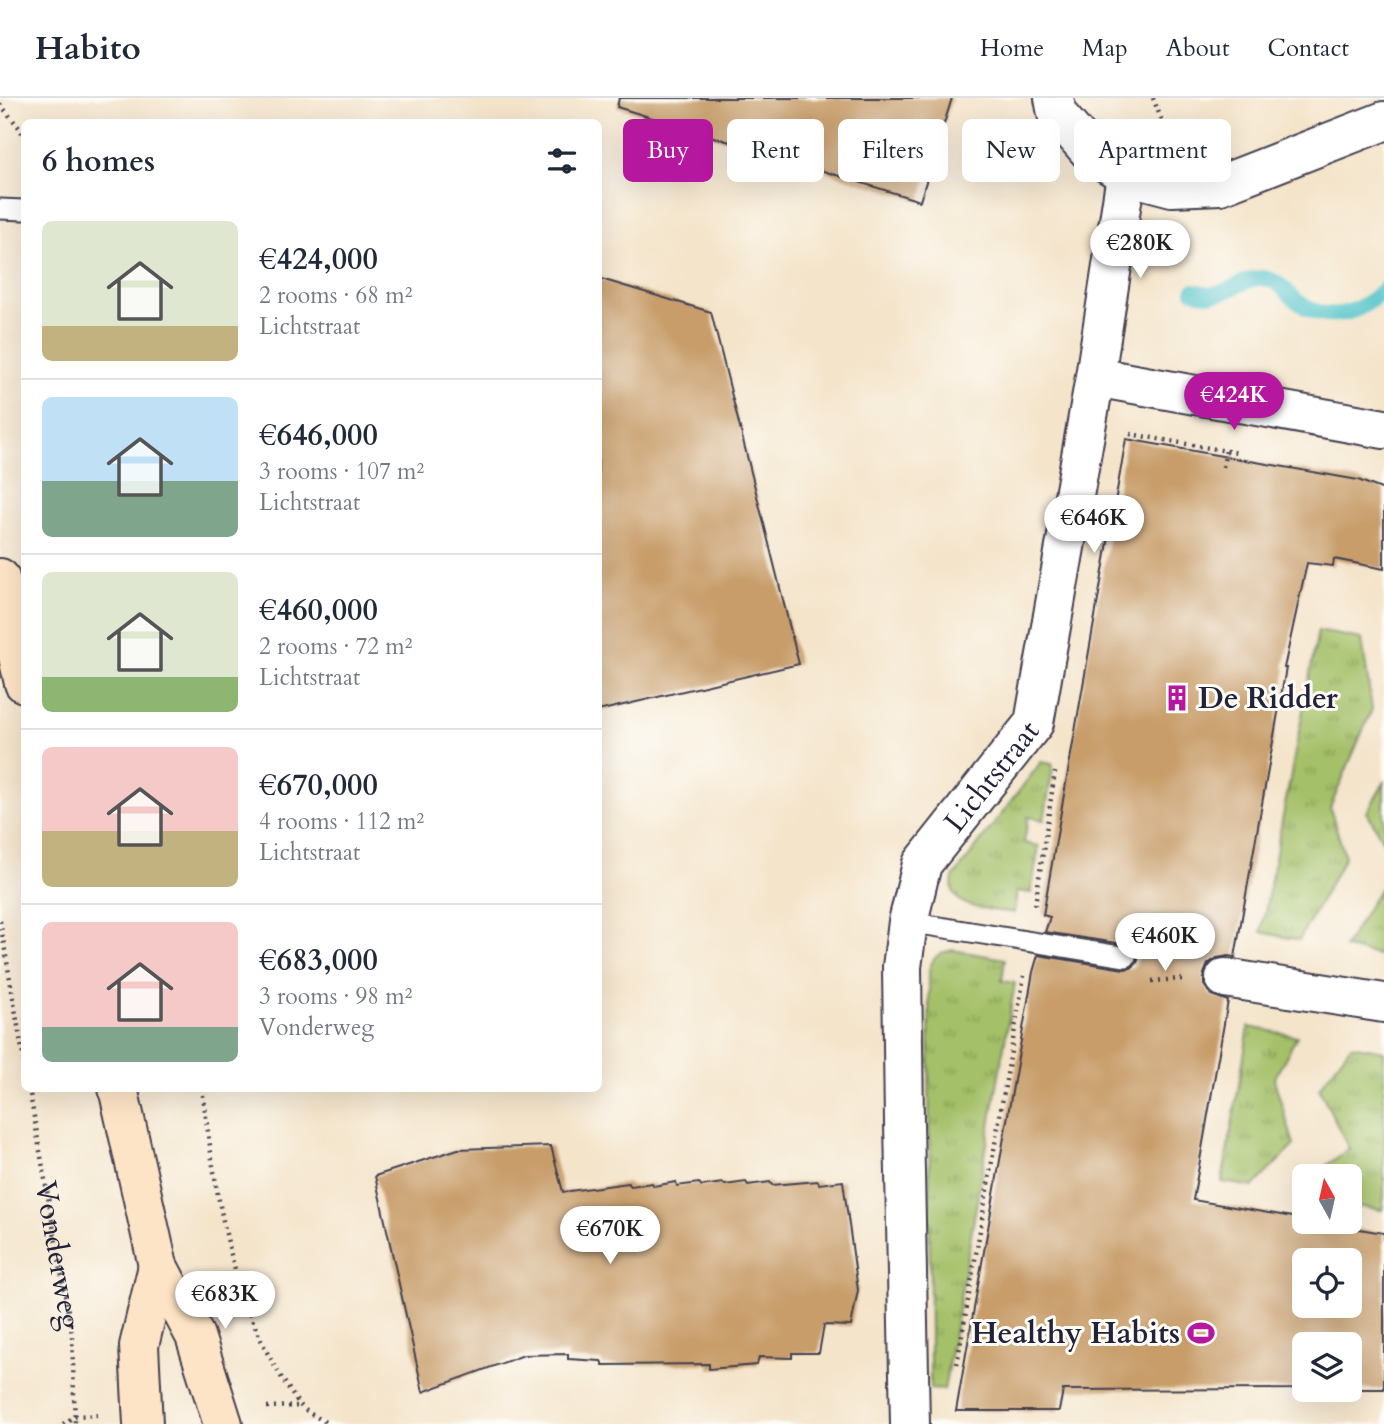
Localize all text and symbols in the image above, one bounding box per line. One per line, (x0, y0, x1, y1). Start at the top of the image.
text: Habito (35, 26, 141, 71)
text: Home (980, 32, 1044, 65)
text: Map (1082, 32, 1128, 65)
text: About (1166, 32, 1230, 65)
text: Contact (1268, 32, 1349, 65)
chip: Buy (623, 119, 713, 182)
chip: Rent (727, 119, 824, 182)
chip: Filters (838, 119, 948, 182)
chip: New (962, 119, 1060, 182)
chip: Apartment (1074, 119, 1231, 182)
text: 6 homes (42, 141, 155, 182)
icon: filters (543, 142, 581, 180)
pin: €280K (1091, 220, 1189, 280)
text: €280K (1106, 227, 1174, 258)
text: €424,000 (259, 239, 378, 280)
icon: home (98, 249, 182, 333)
text: 2 rooms · 68 m² (259, 280, 412, 311)
text: Lichtstraat (259, 311, 360, 342)
pin: €424K (1185, 372, 1283, 432)
text: €424K (1200, 379, 1268, 410)
text: €646,000 (259, 415, 378, 456)
icon: home (98, 425, 182, 509)
text: 3 rooms · 107 m² (259, 456, 424, 487)
text: Lichtstraat (259, 487, 360, 518)
pin: €646K (1045, 496, 1143, 555)
text: €646K (1060, 502, 1128, 533)
text: €460,000 (259, 590, 378, 631)
icon: home (98, 600, 182, 684)
text: 2 rooms · 72 m² (259, 631, 412, 662)
text: Lichtstraat (259, 662, 360, 693)
place label: De Ridder (1198, 678, 1339, 719)
building icon: De Ridder (1162, 683, 1192, 713)
street label: Lichtstraat (934, 712, 1049, 841)
text: €670,000 (259, 765, 378, 806)
icon: home (98, 775, 182, 859)
text: 4 rooms · 112 m² (259, 806, 424, 837)
text: Lichtstraat (259, 837, 360, 868)
pin: €460K (1116, 914, 1214, 973)
text: €460K (1131, 920, 1199, 951)
text: €683,000 (259, 940, 378, 981)
icon: home (98, 950, 182, 1034)
text: 3 rooms · 98 m² (259, 981, 412, 1012)
text: Vonderweg (259, 1012, 374, 1043)
north arrow (1292, 1164, 1362, 1234)
map controls (1292, 1164, 1362, 1402)
street label: Vonderweg (25, 1178, 91, 1333)
pin: €670K (561, 1206, 659, 1266)
text: €670K (576, 1213, 644, 1244)
button: locate (1292, 1248, 1362, 1318)
pin: €683K (176, 1272, 274, 1331)
text: €683K (191, 1278, 259, 1309)
place label: Healthy Habits (971, 1313, 1180, 1354)
sports icon: Healthy Habits (1186, 1318, 1216, 1348)
button: layers (1292, 1332, 1362, 1402)

